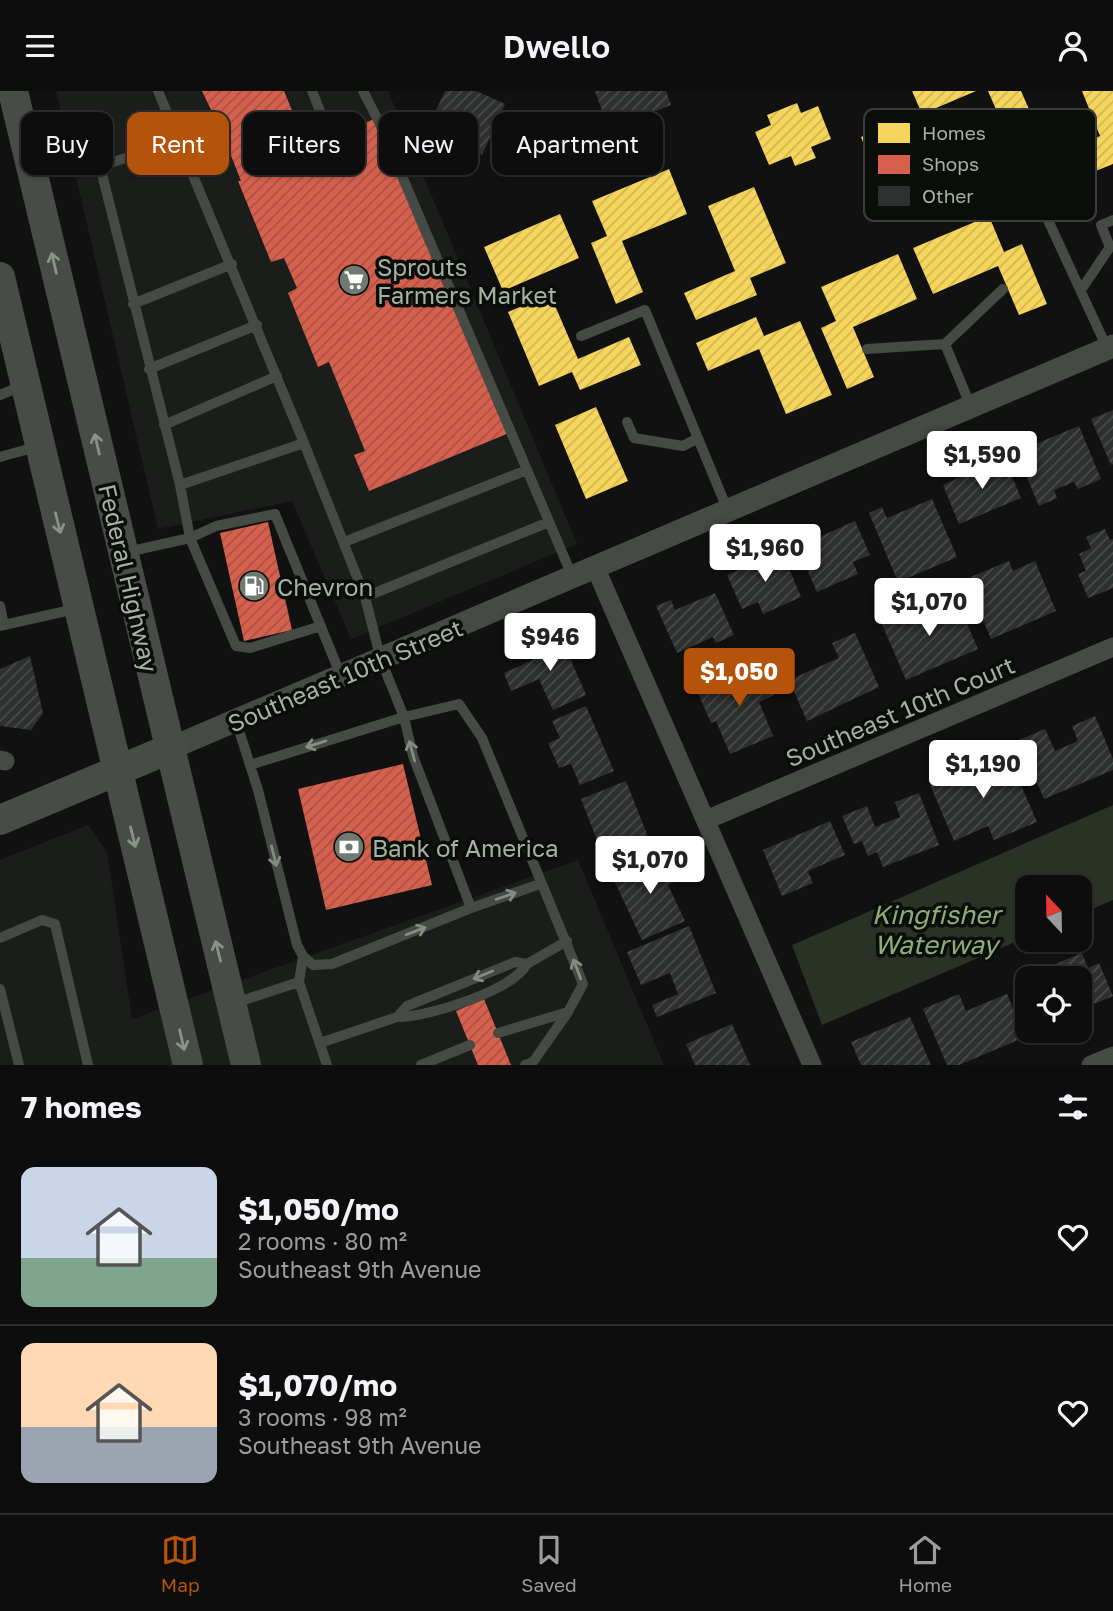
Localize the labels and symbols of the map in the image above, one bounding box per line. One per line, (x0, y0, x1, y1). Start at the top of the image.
legend (864, 109, 1096, 221)
text: Homes (922, 121, 986, 144)
text: Shops (922, 152, 979, 175)
text: Other (922, 184, 974, 207)
one-way arrow (47, 252, 60, 275)
place label: Sprouts Farmers Market (377, 252, 557, 309)
supermarket icon: Sprouts Farmers Market (337, 263, 371, 297)
pin: $1,590 (925, 431, 1039, 491)
one-way arrow (90, 433, 103, 456)
street label: Federal Highway (93, 481, 165, 675)
one-way arrow (52, 511, 65, 534)
pin: $1,960 (708, 525, 822, 584)
fuel station icon: Chevron (237, 569, 271, 603)
place label: Chevron (277, 572, 373, 601)
pin: $1,070 (872, 579, 986, 638)
street label: Southeast 10th Street (223, 612, 467, 738)
pin: $946 (509, 613, 591, 673)
pin: $1,050 (682, 649, 796, 708)
street label: Southeast 10th Court (781, 650, 1019, 772)
one-way arrow (305, 739, 327, 752)
one-way arrow (405, 740, 418, 763)
pin: $1,190 (926, 741, 1040, 800)
one-way arrow (127, 825, 140, 848)
bank icon: Bank of America (332, 830, 366, 864)
place label: Bank of America (372, 833, 559, 862)
pin: $1,070 (593, 837, 707, 896)
one-way arrow (268, 844, 281, 867)
north arrow (1015, 875, 1092, 952)
one-way arrow (494, 889, 516, 901)
water label: Kingfisher Waterway (872, 899, 1004, 960)
one-way arrow (405, 924, 427, 937)
one-way arrow (211, 940, 225, 963)
one-way arrow (570, 958, 583, 980)
one-way arrow (473, 969, 494, 982)
one-way arrow (176, 1028, 189, 1051)

